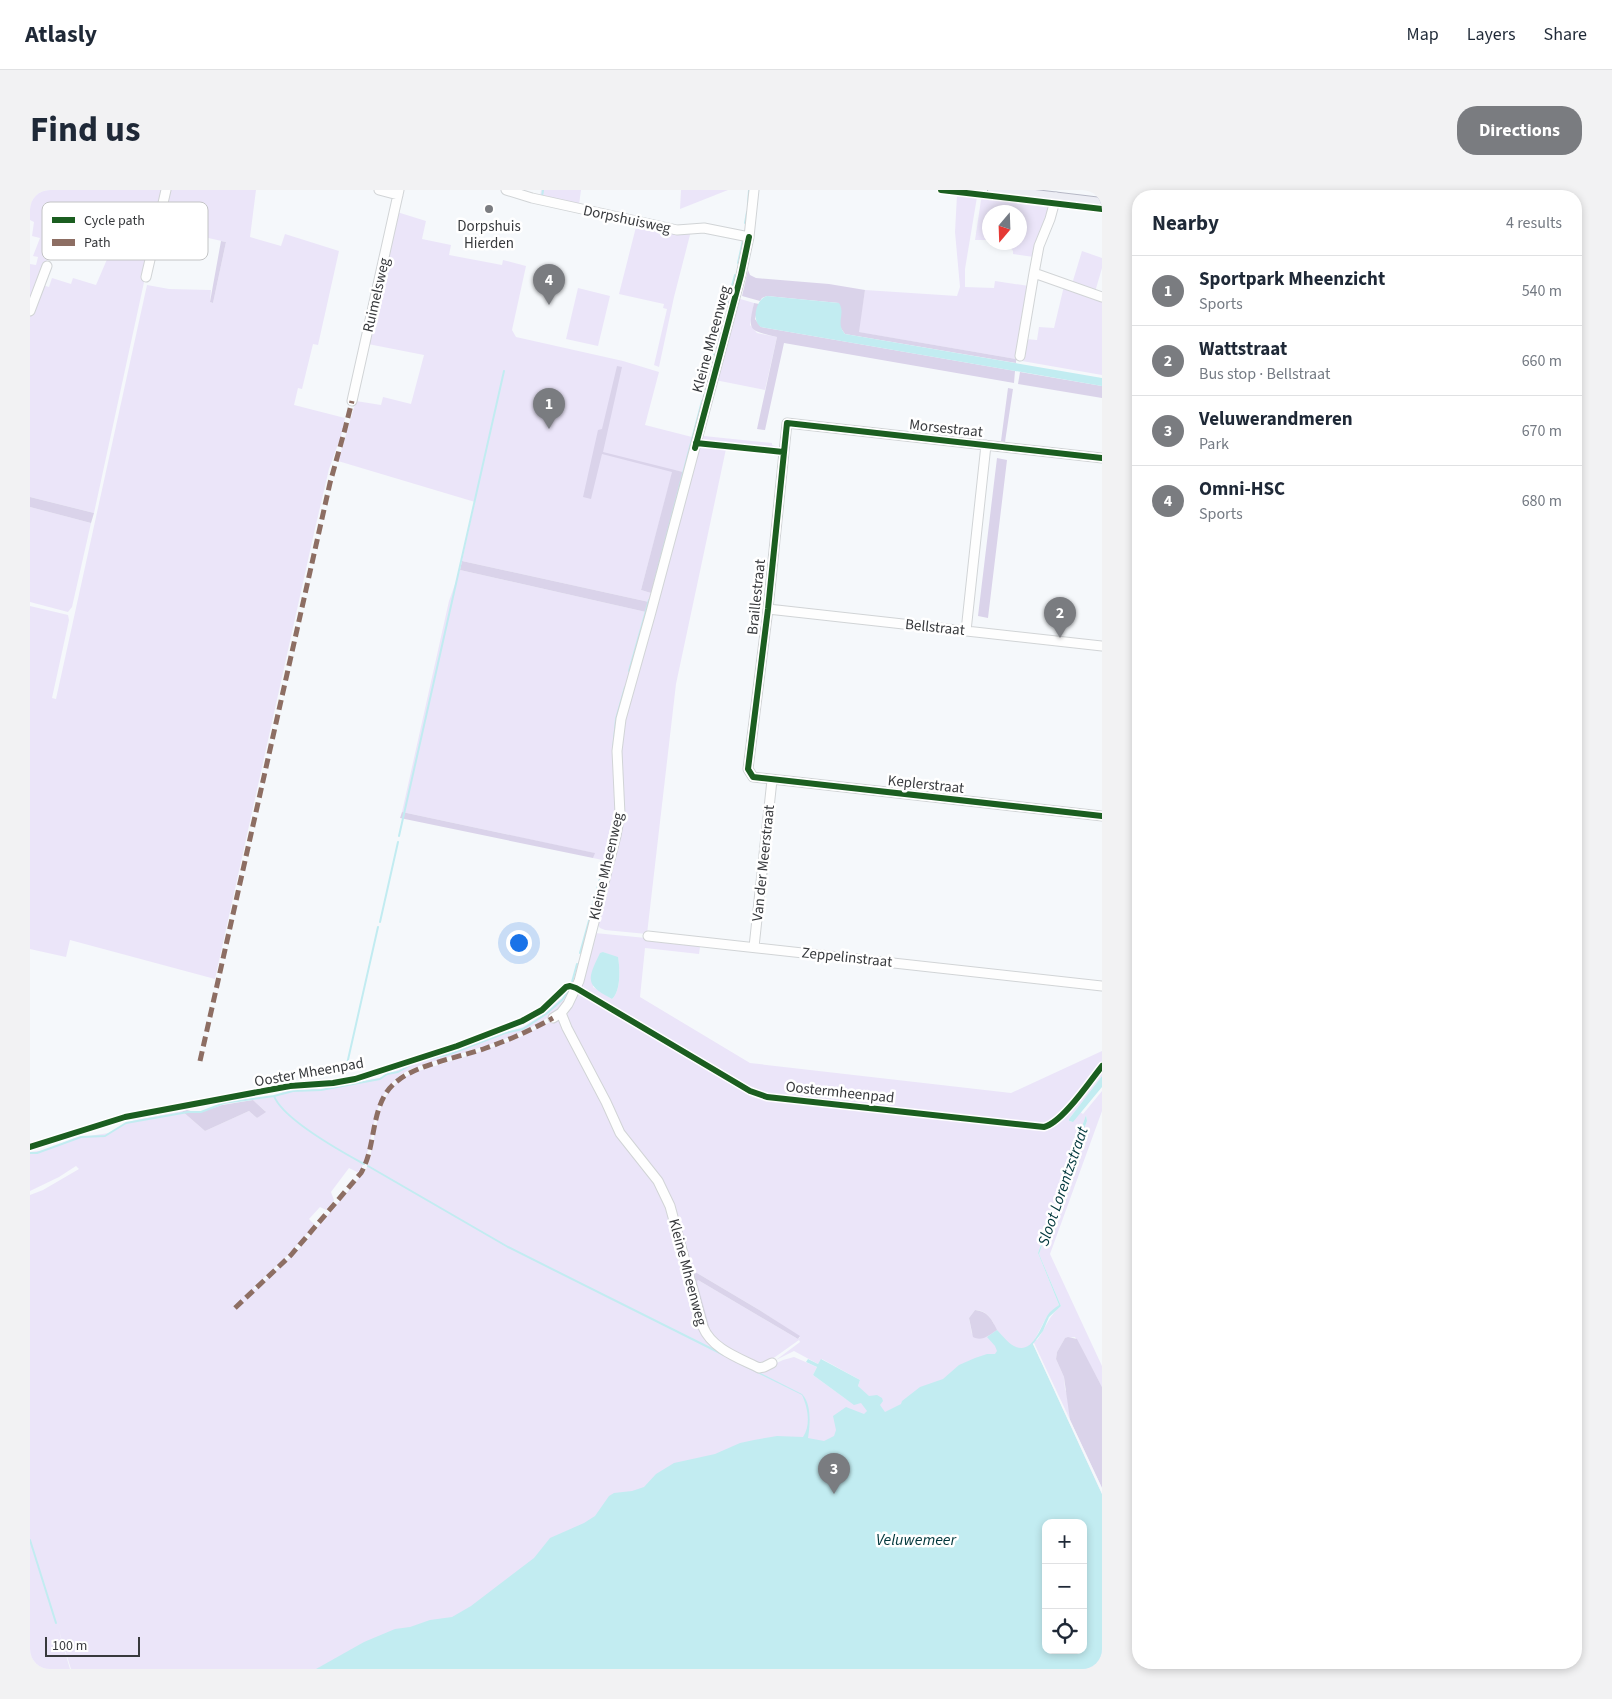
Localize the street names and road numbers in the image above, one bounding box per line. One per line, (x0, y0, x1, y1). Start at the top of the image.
street label: Dorpshuisweg (581, 200, 673, 239)
street label: Ruimelsweg (358, 255, 395, 334)
street label: Kleine Mheenweg (687, 283, 736, 395)
street label: Morsestraat (908, 414, 984, 443)
street label: Braillestraat (742, 558, 771, 636)
street label: Bellstraat (904, 614, 966, 641)
street label: Keplerstraat (887, 770, 965, 799)
street label: Van der Meerstraat (747, 804, 780, 922)
street label: Kleine Mheenweg (584, 810, 629, 922)
street label: Zeppelinstraat (801, 942, 893, 973)
street label: Ooster Mheenpad (253, 1053, 365, 1092)
street label: Oostermheenpad (785, 1076, 895, 1109)
street label: Kleine Mheenweg (663, 1216, 712, 1328)

